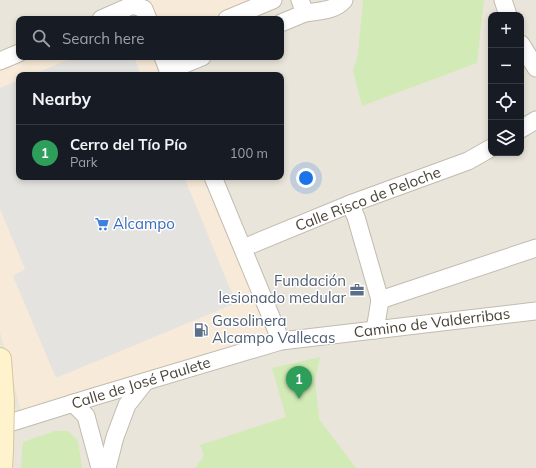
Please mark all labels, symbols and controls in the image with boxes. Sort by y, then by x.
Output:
map controls [488,12,524,156]
button: + [488,12,524,48]
search box [16,16,284,60]
icon: search [30,27,52,49]
text: Search here [62,29,144,48]
button: − [488,48,524,84]
button: locate [488,84,524,120]
text: Nearby [32,88,91,109]
button: layers [488,120,524,156]
text: Cerro del Tío Pío [70,135,187,154]
text: 1 [41,145,49,161]
text: 100 m [230,145,268,161]
text: Park [70,154,97,170]
street label: Calle Risco de Peloche [292,162,443,235]
your location [296,168,316,188]
place label: Alcampo [113,214,175,233]
supermarket icon: Alcampo [94,216,110,232]
place label: Fundación lesionado medular [218,271,347,307]
office icon: Fundación lesionado medular [349,282,365,298]
street label: Camino de Valderribas [353,303,511,342]
place label: Gasolinera Alcampo Vallecas [212,311,335,347]
fuel station icon: Gasolinera Alcampo Vallecas [193,322,209,338]
street label: Calle de José Paulete [69,352,213,413]
pin: 1 [286,366,312,399]

